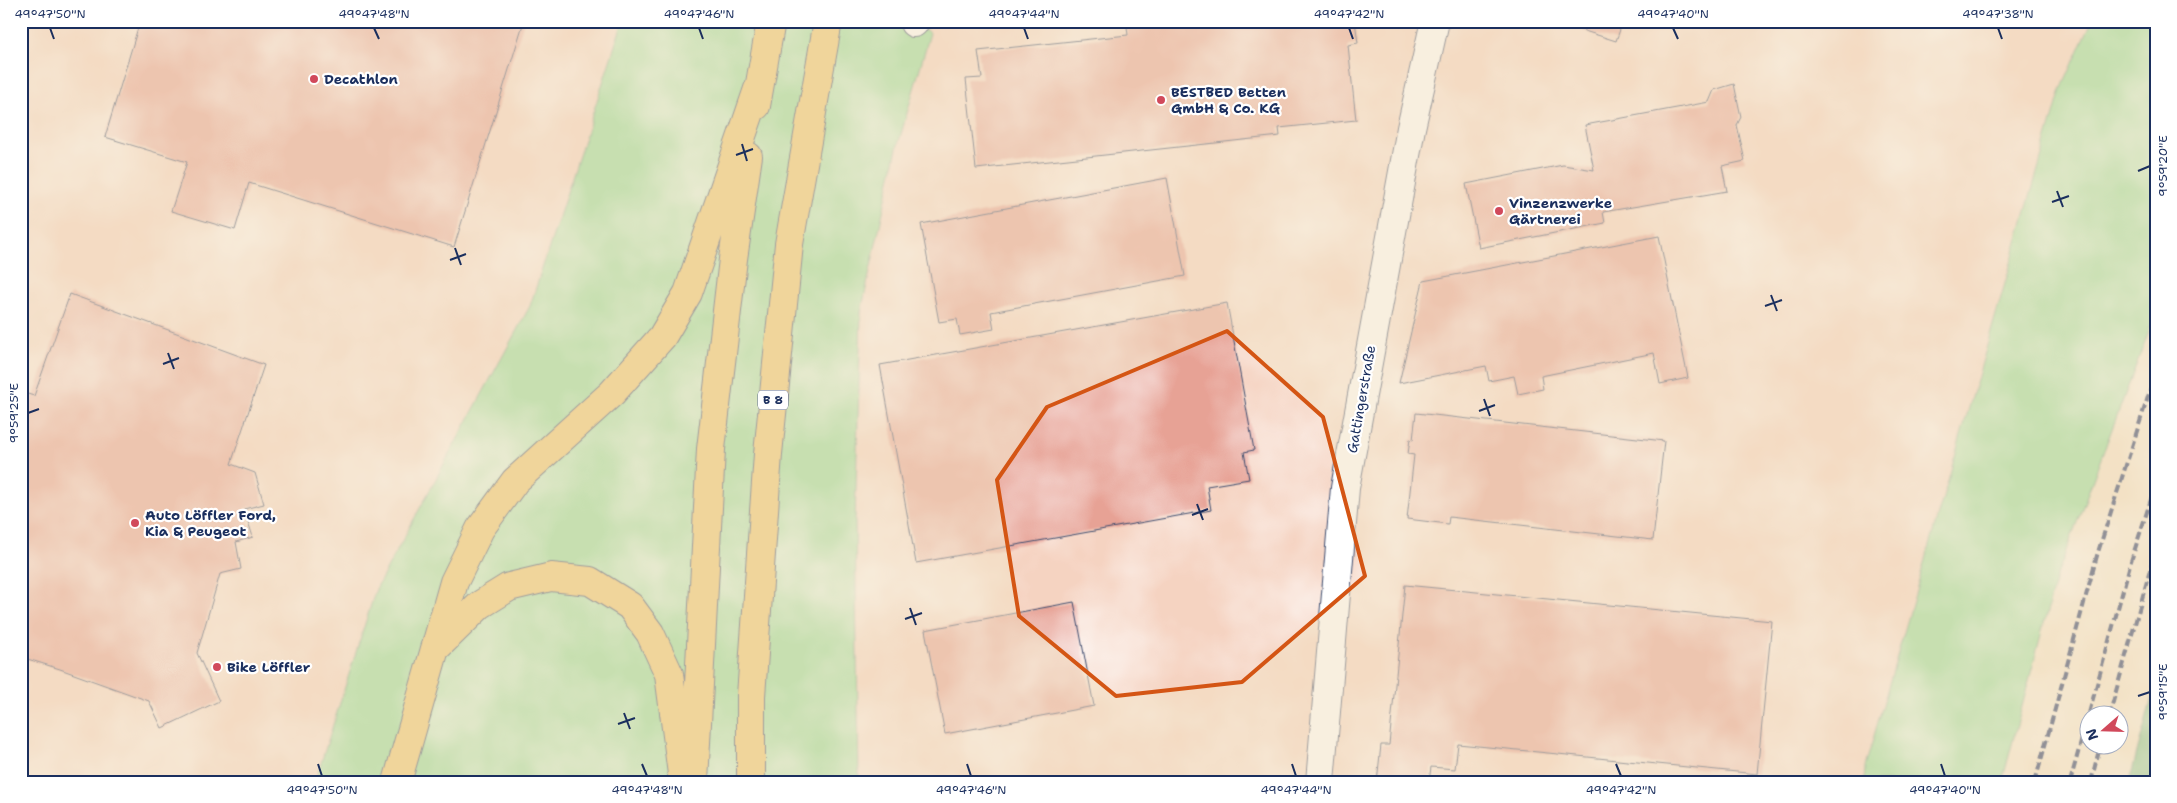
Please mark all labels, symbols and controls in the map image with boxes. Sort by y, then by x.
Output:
text: 49°47'50"N [14,6,86,22]
text: 49°47'48"N [338,6,410,22]
text: 49°47'46"N [664,6,734,22]
text: 49°47'44"N [988,6,1060,22]
text: 49°47'42"N [1314,6,1384,22]
text: 49°47'40"N [1637,6,1709,22]
text: 49°47'38"N [1962,6,2034,22]
place label: Decathlon [324,70,398,88]
marker: Decathlon [308,73,320,85]
place label: BESTBED Betten GmbH & Co. KG [1171,83,1286,117]
marker: BESTBED Betten GmbH & Co. KG [1155,94,1167,106]
text: 9°59'20"E [2155,135,2171,197]
place label: Vinzenzwerke Gärtnerei [1509,194,1612,228]
marker: Vinzenzwerke Gärtnerei [1493,205,1505,217]
street label: Gattingerstraße [1343,344,1379,454]
text: 9°59'25"E [6,383,22,443]
road number: B 8 [758,390,788,410]
place label: Auto Löffler Ford, Kia & Peugeot [145,506,276,540]
marker: Auto Löffler Ford, Kia & Peugeot [129,517,141,529]
place label: Bike Löffler [227,658,311,676]
marker: Bike Löffler [211,661,223,673]
text: 9°59'15"E [2155,663,2171,721]
north arrow [2080,706,2130,756]
text: N [2081,726,2102,743]
text: 49°47'50"N [286,782,358,798]
text: 49°47'48"N [611,782,683,798]
text: 49°47'46"N [936,782,1006,798]
text: 49°47'44"N [1260,782,1332,798]
text: 49°47'42"N [1586,782,1656,798]
text: 49°47'40"N [1909,782,1981,798]

